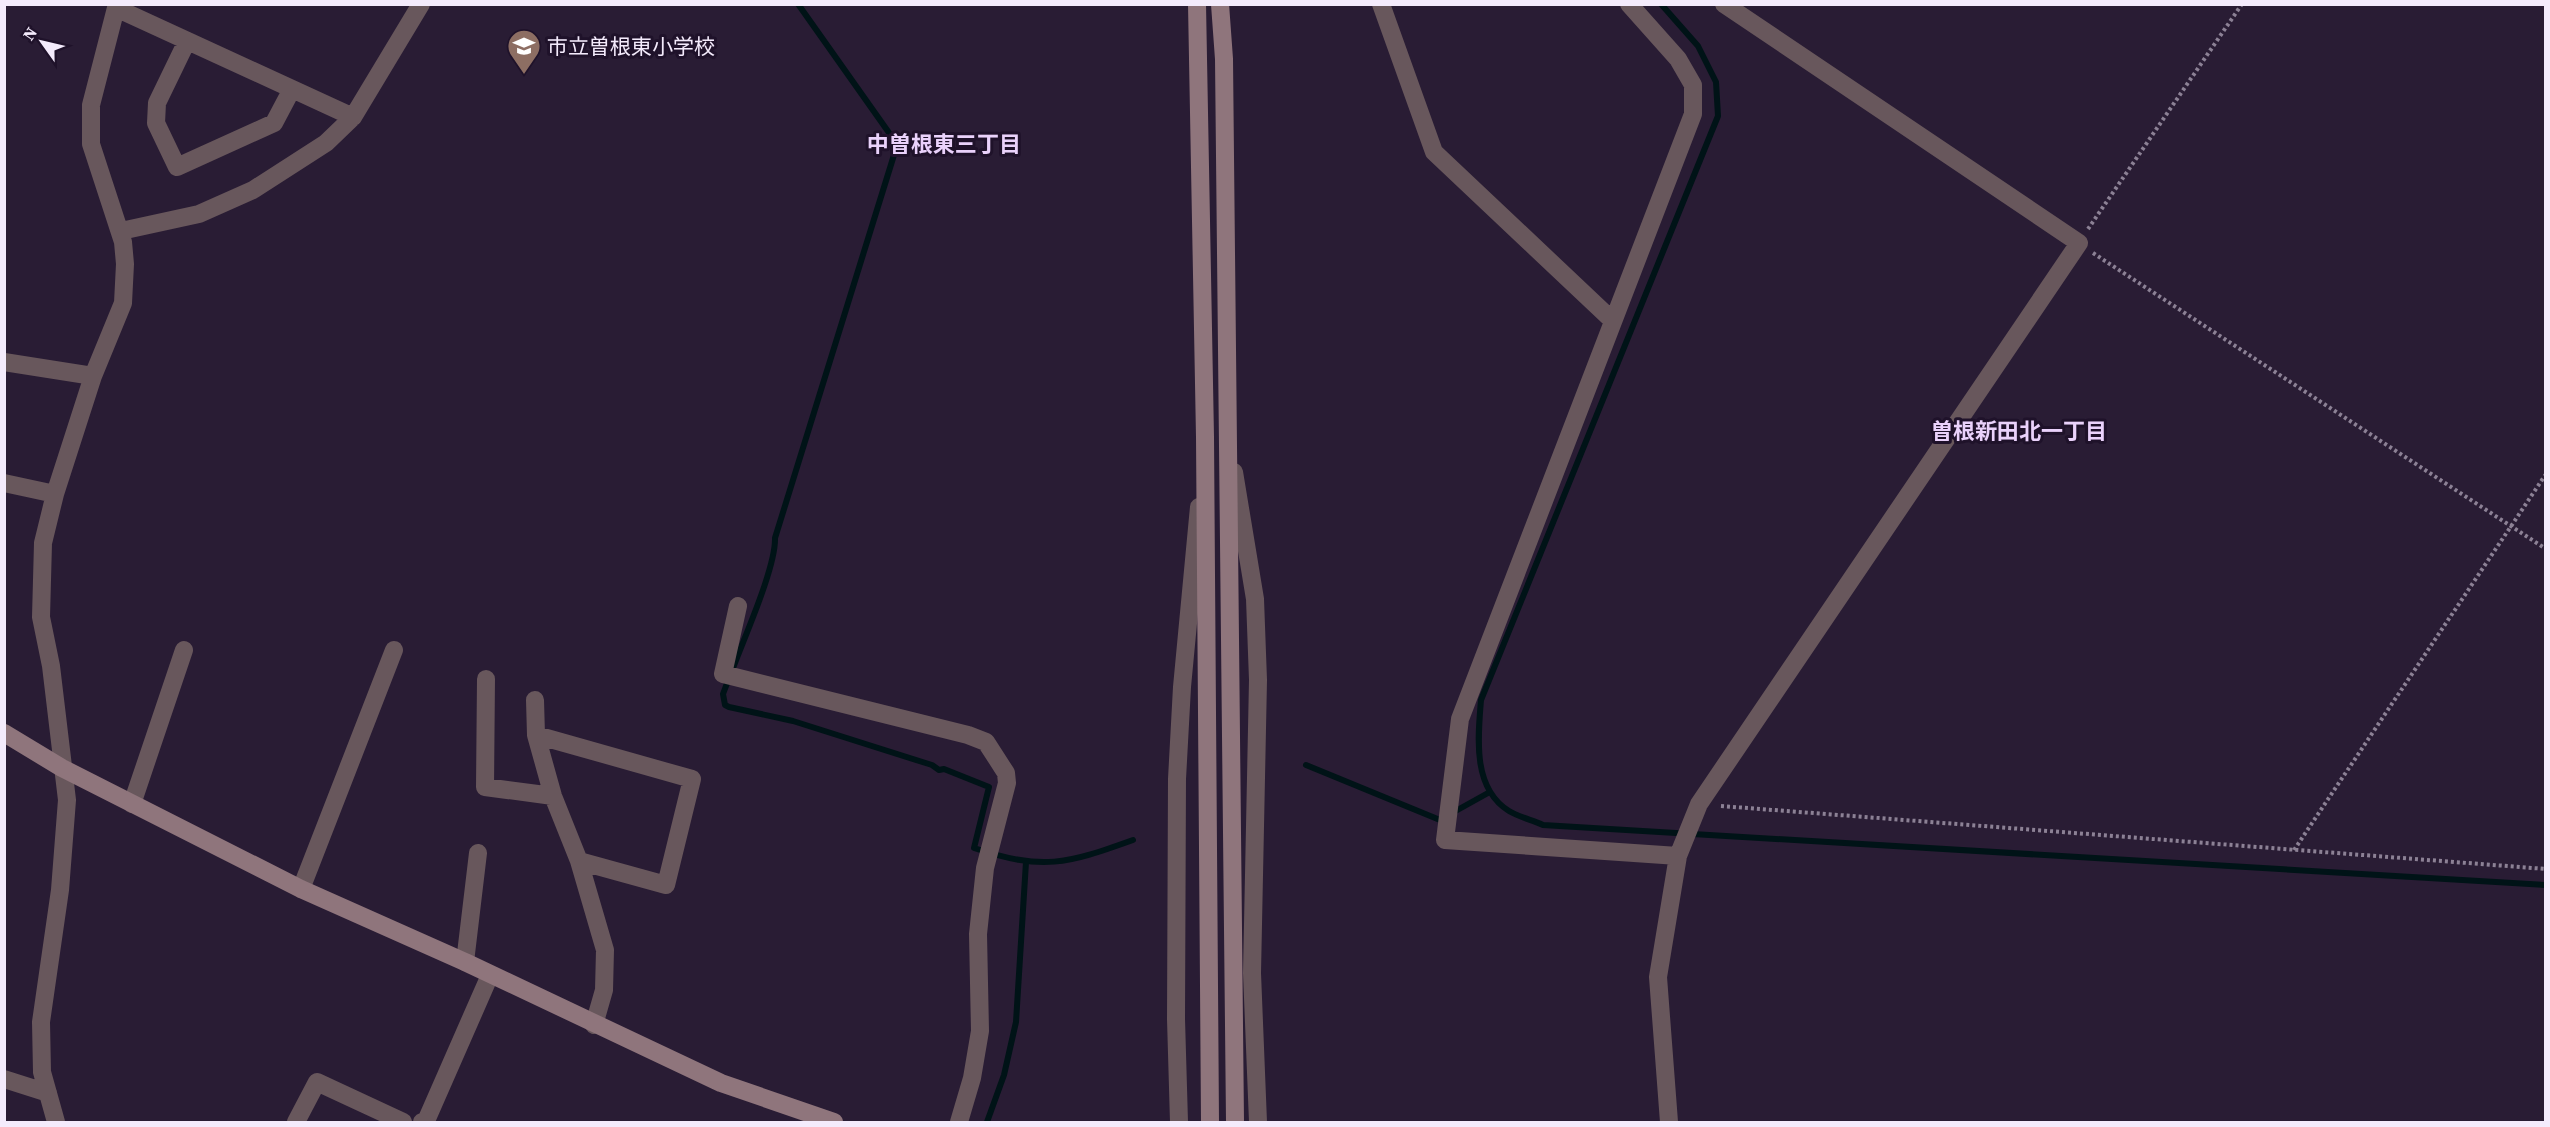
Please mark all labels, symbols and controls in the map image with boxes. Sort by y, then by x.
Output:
north arrow [12,12,72,72]
text: N [17,22,42,45]
school or university icon: 市立曽根東小学校 [506,28,542,75]
place label: 市立曽根東小学校 [547,32,715,61]
district label: 中曽根東三丁目 [867,129,1021,159]
district label: 曽根新田北一丁目 [1931,416,2107,446]

